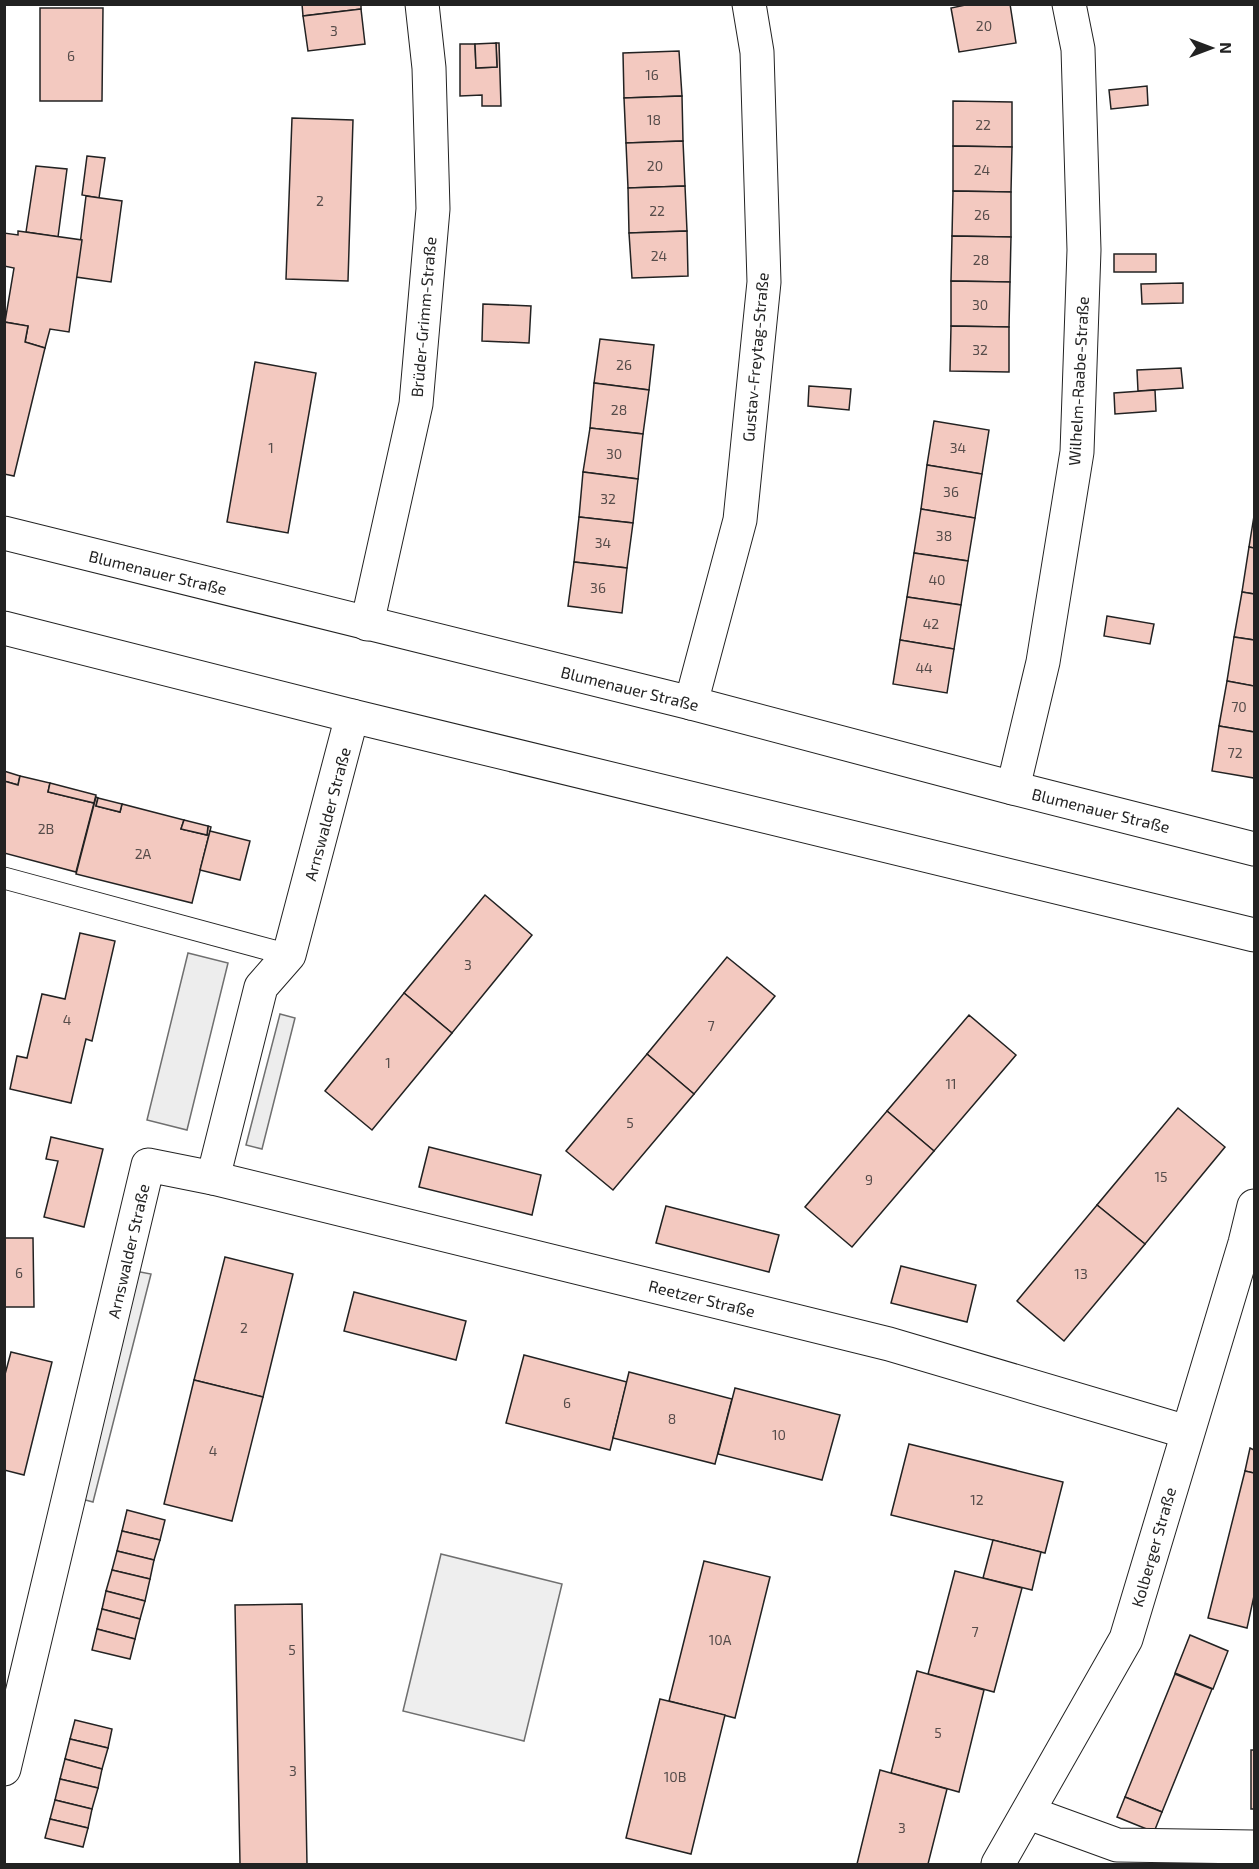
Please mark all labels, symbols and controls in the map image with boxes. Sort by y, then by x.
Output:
house number: 20 [976,17,992,34]
north arrow [1181,18,1241,78]
house number: 3 [330,22,338,39]
text: N [1217,42,1236,54]
house number: 6 [67,47,75,64]
house number: 16 [645,66,659,83]
house number: 18 [647,111,661,128]
house number: 22 [975,116,991,133]
house number: 20 [647,157,663,174]
house number: 24 [974,161,990,178]
house number: 2 [316,192,324,209]
house number: 22 [649,202,665,219]
house number: 26 [974,206,990,223]
street label: Brüder-Grimm-Straße [407,236,439,398]
house number: 24 [651,247,667,264]
house number: 28 [973,251,989,268]
street label: Gustav-Freytag-Straße [738,272,772,442]
house number: 30 [972,296,988,313]
street label: Wilhelm-Raabe-Straße [1064,296,1092,466]
house number: 32 [972,341,988,358]
house number: 26 [616,356,632,373]
house number: 28 [611,401,627,418]
house number: 1 [268,439,274,456]
house number: 34 [950,439,966,456]
house number: 30 [606,445,622,462]
house number: 36 [943,483,959,500]
house number: 32 [600,490,616,507]
house number: 38 [936,527,952,544]
house number: 34 [595,534,611,551]
street label: Blumenauer Straße [87,546,229,598]
house number: 40 [928,571,946,588]
house number: 36 [590,579,606,596]
house number: 42 [923,615,939,632]
house number: 44 [915,659,933,676]
street label: Blumenauer Straße [559,662,701,714]
house number: 70 [1231,698,1247,715]
house number: 72 [1227,744,1243,761]
street label: Arnswalder Straße [300,745,354,883]
street label: Blumenauer Straße [1030,784,1172,836]
house number: 2B [38,820,54,837]
house number: 2A [135,845,152,862]
house number: 3 [464,956,472,973]
house number: 4 [63,1011,71,1028]
house number: 7 [707,1017,715,1034]
house number: 1 [385,1054,391,1071]
house number: 11 [945,1075,957,1092]
house number: 5 [626,1114,634,1131]
house number: 15 [1154,1168,1168,1185]
house number: 9 [865,1171,873,1188]
street label: Arnswalder Straße [103,1182,153,1320]
house number: 6 [15,1264,23,1281]
house number: 13 [1074,1265,1088,1282]
street label: Reetzer Straße [647,1276,757,1320]
house number: 2 [240,1319,248,1336]
house number: 6 [563,1394,571,1411]
house number: 8 [668,1410,676,1427]
house number: 10 [772,1426,786,1443]
house number: 4 [209,1442,217,1459]
street label: Kolberger Straße [1127,1485,1179,1609]
house number: 12 [970,1491,984,1508]
house number: 7 [971,1623,979,1640]
house number: 10A [709,1631,732,1648]
house number: 5 [288,1641,296,1658]
house number: 5 [934,1724,942,1741]
house number: 3 [289,1762,297,1779]
house number: 10B [664,1768,686,1785]
house number: 3 [898,1819,906,1836]

